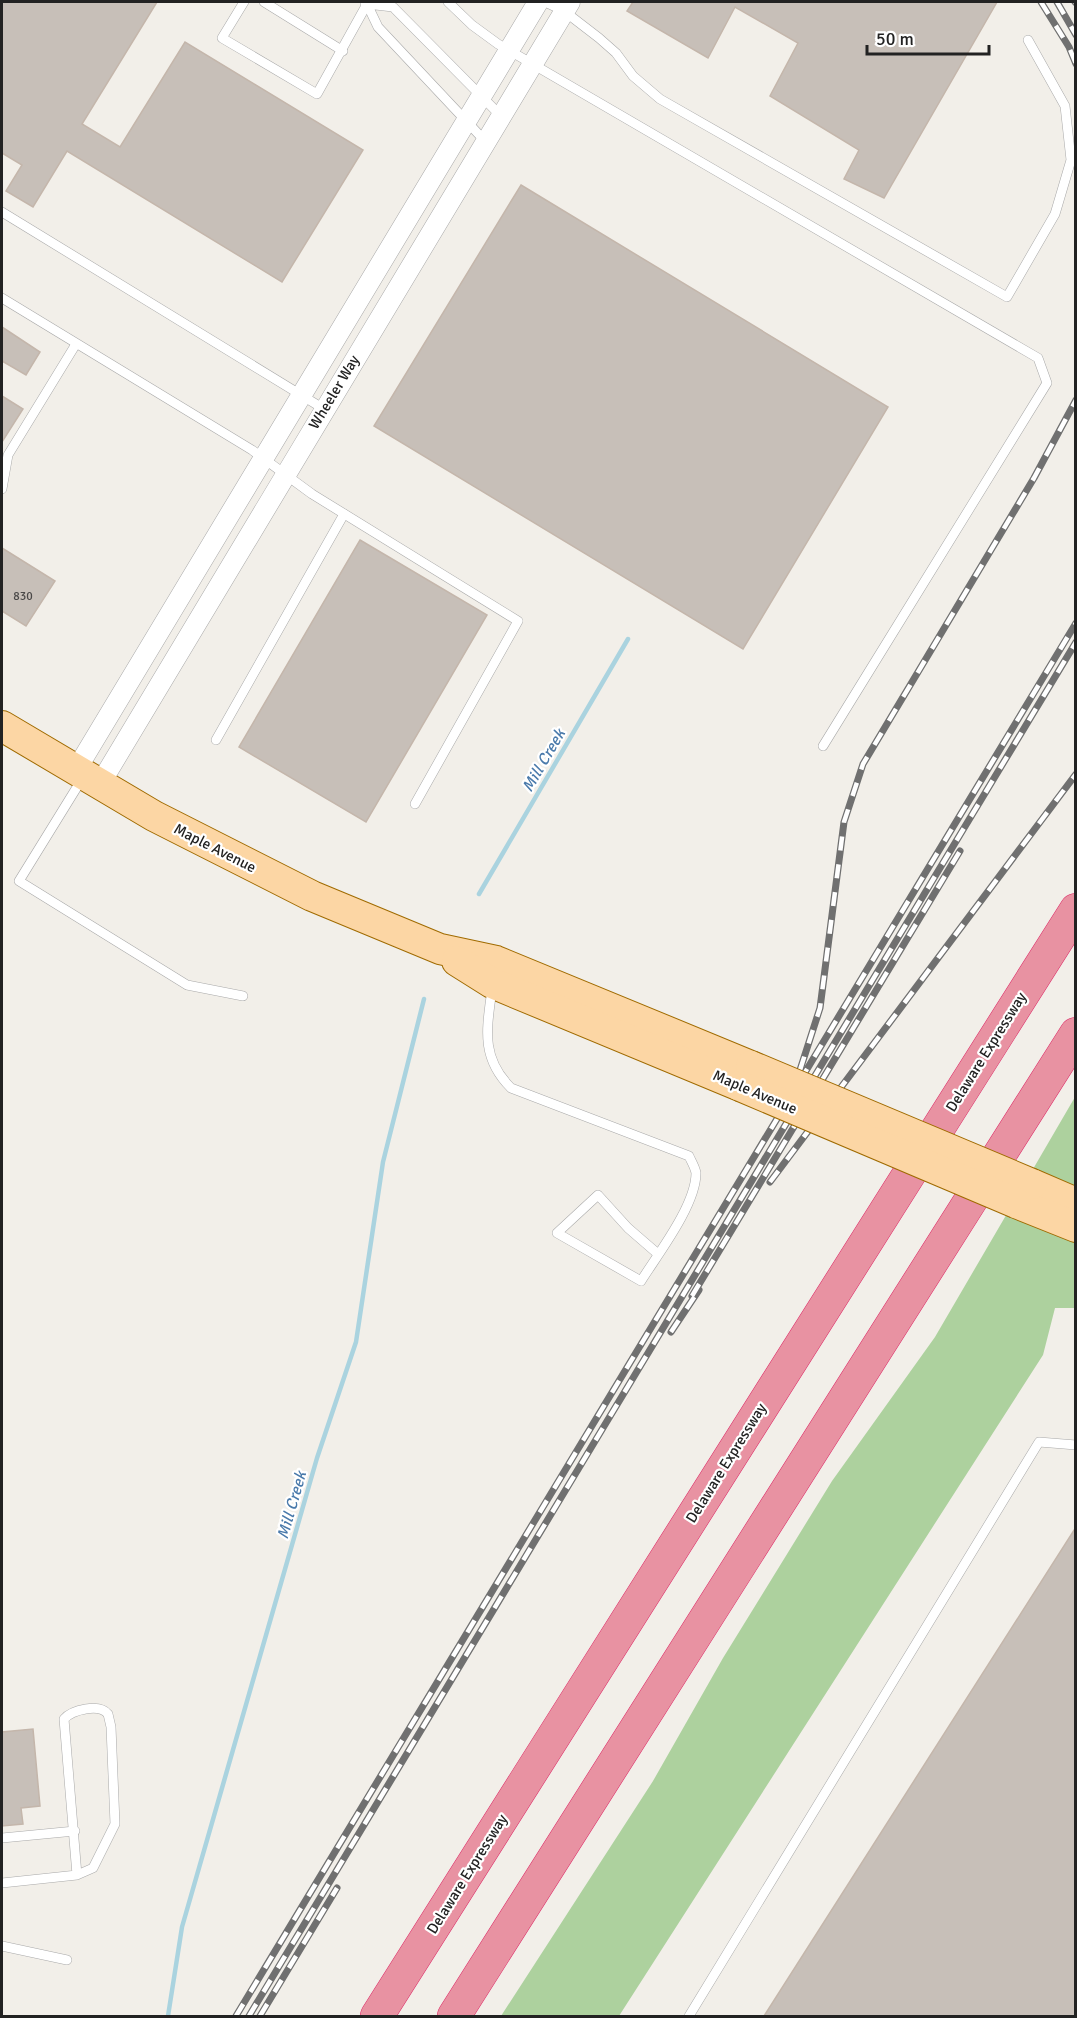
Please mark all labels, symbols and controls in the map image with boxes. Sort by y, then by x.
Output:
scale bar [867,18,988,56]
text: 50 m [876,28,914,50]
street label: Wheeler Way [305,352,363,432]
house number: 830 [13,589,33,604]
water label: Mill Creek [518,724,571,796]
street label: Maple Avenue [171,820,259,876]
street label: Delaware Expressway [942,989,1030,1115]
street label: Maple Avenue [710,1066,800,1118]
street label: Delaware Expressway [682,1400,770,1526]
water label: Mill Creek [273,1467,312,1541]
street label: Delaware Expressway [423,1811,511,1937]

